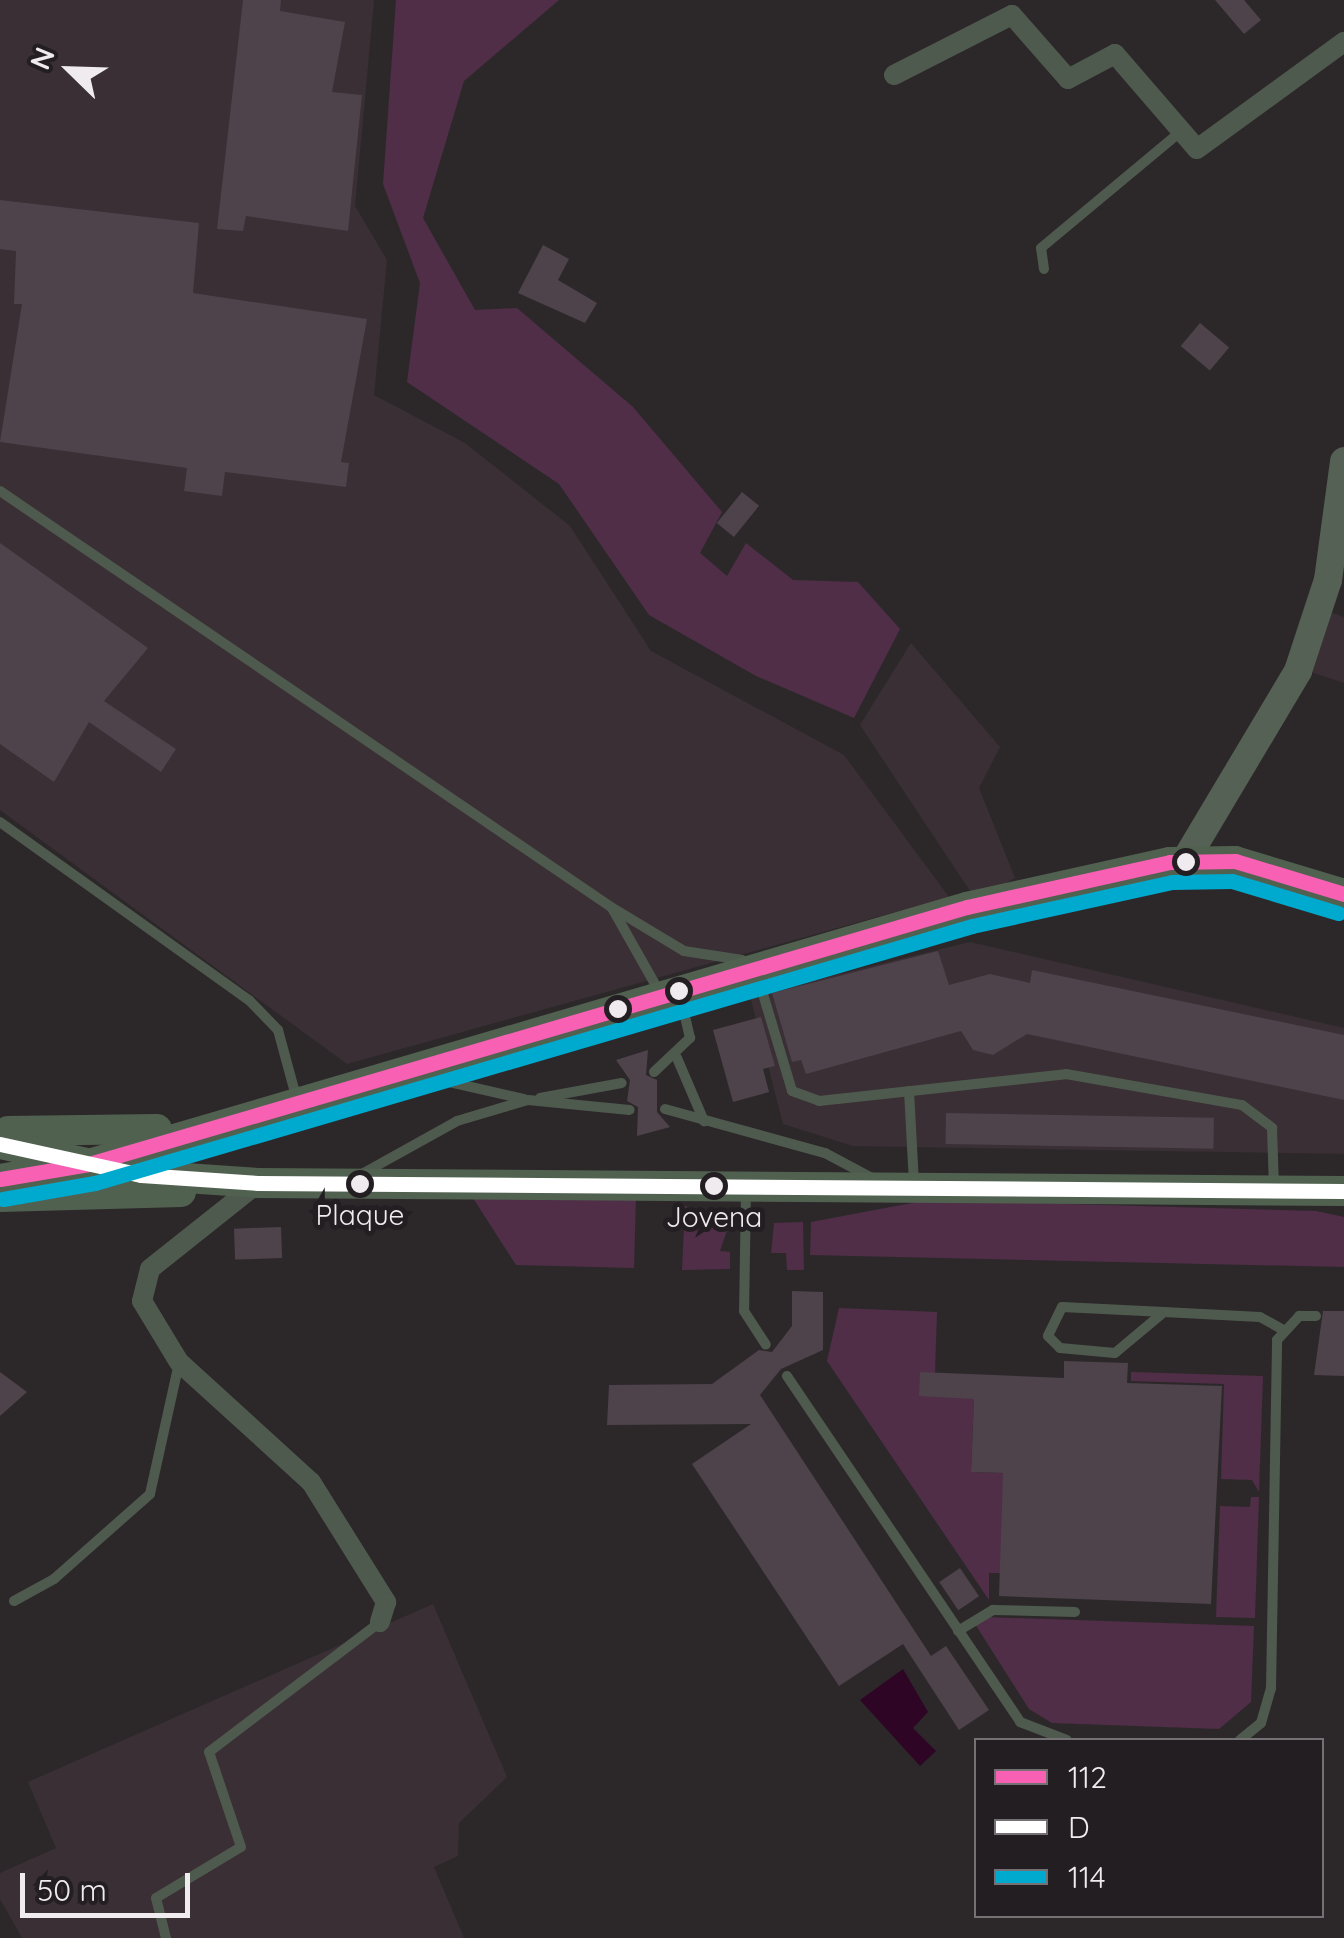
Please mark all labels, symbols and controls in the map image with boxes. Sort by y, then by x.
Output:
north arrow [20,20,120,120]
text: N [22,42,62,74]
unlabelled marker [1176,852,1196,872]
unlabelled marker [669,981,689,1001]
unlabelled marker [608,999,628,1019]
marker: Plaque [350,1174,370,1194]
marker: Jovena [704,1176,724,1196]
place label: Plaque [316,1198,404,1232]
place label: Jovena [666,1200,762,1234]
legend [974,1738,1324,1918]
text: 112 [1068,1758,1107,1796]
text: D [1068,1808,1090,1846]
scale bar [25,1853,195,1915]
text: 114 [1068,1858,1106,1896]
text: 50 m [37,1871,107,1909]

